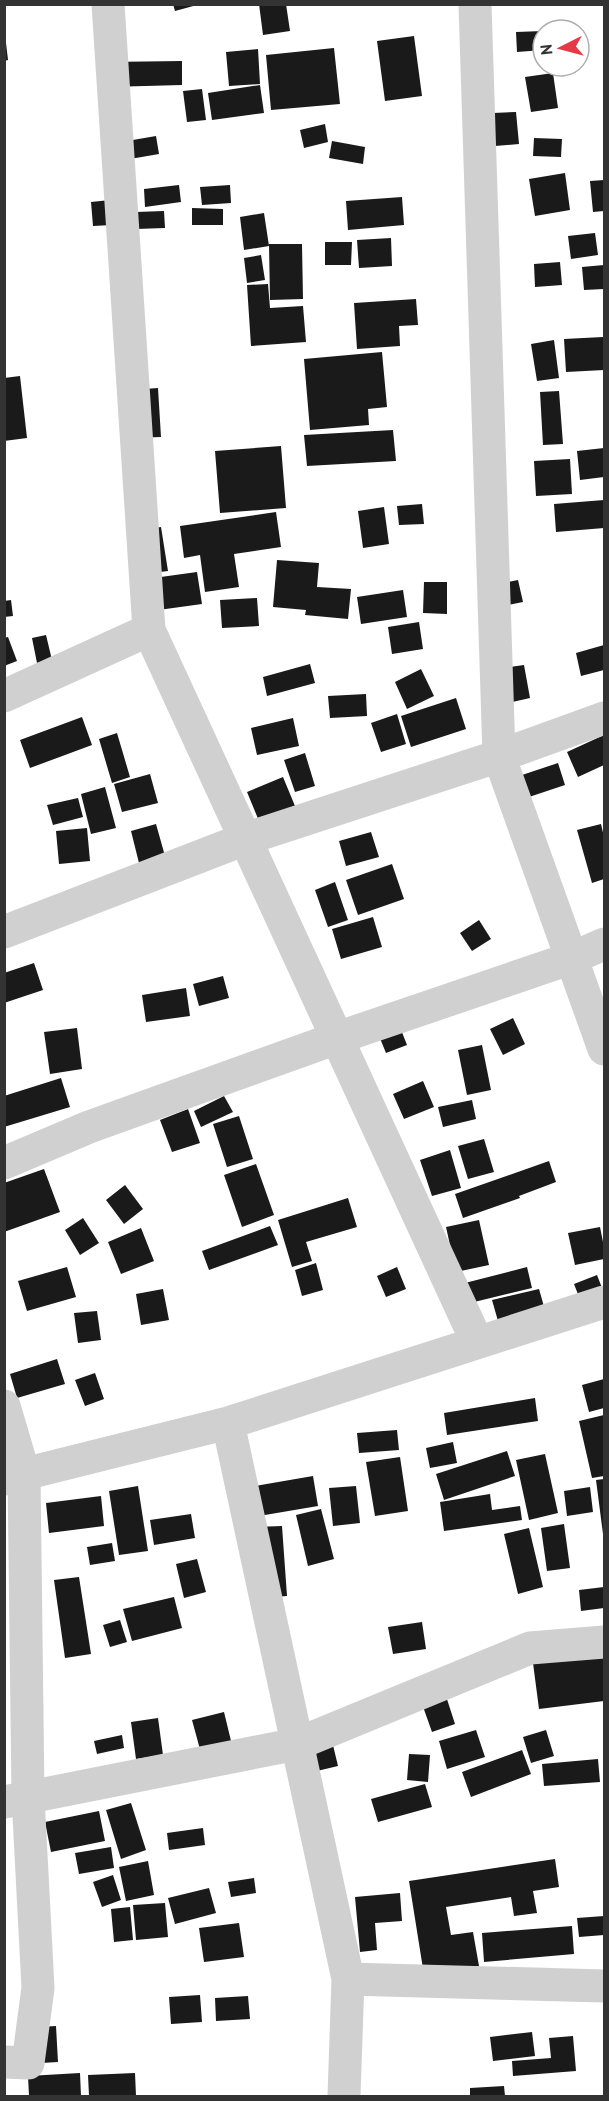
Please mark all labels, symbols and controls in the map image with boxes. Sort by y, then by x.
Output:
north arrow [531,18,591,78]
text: N [536,43,557,56]

